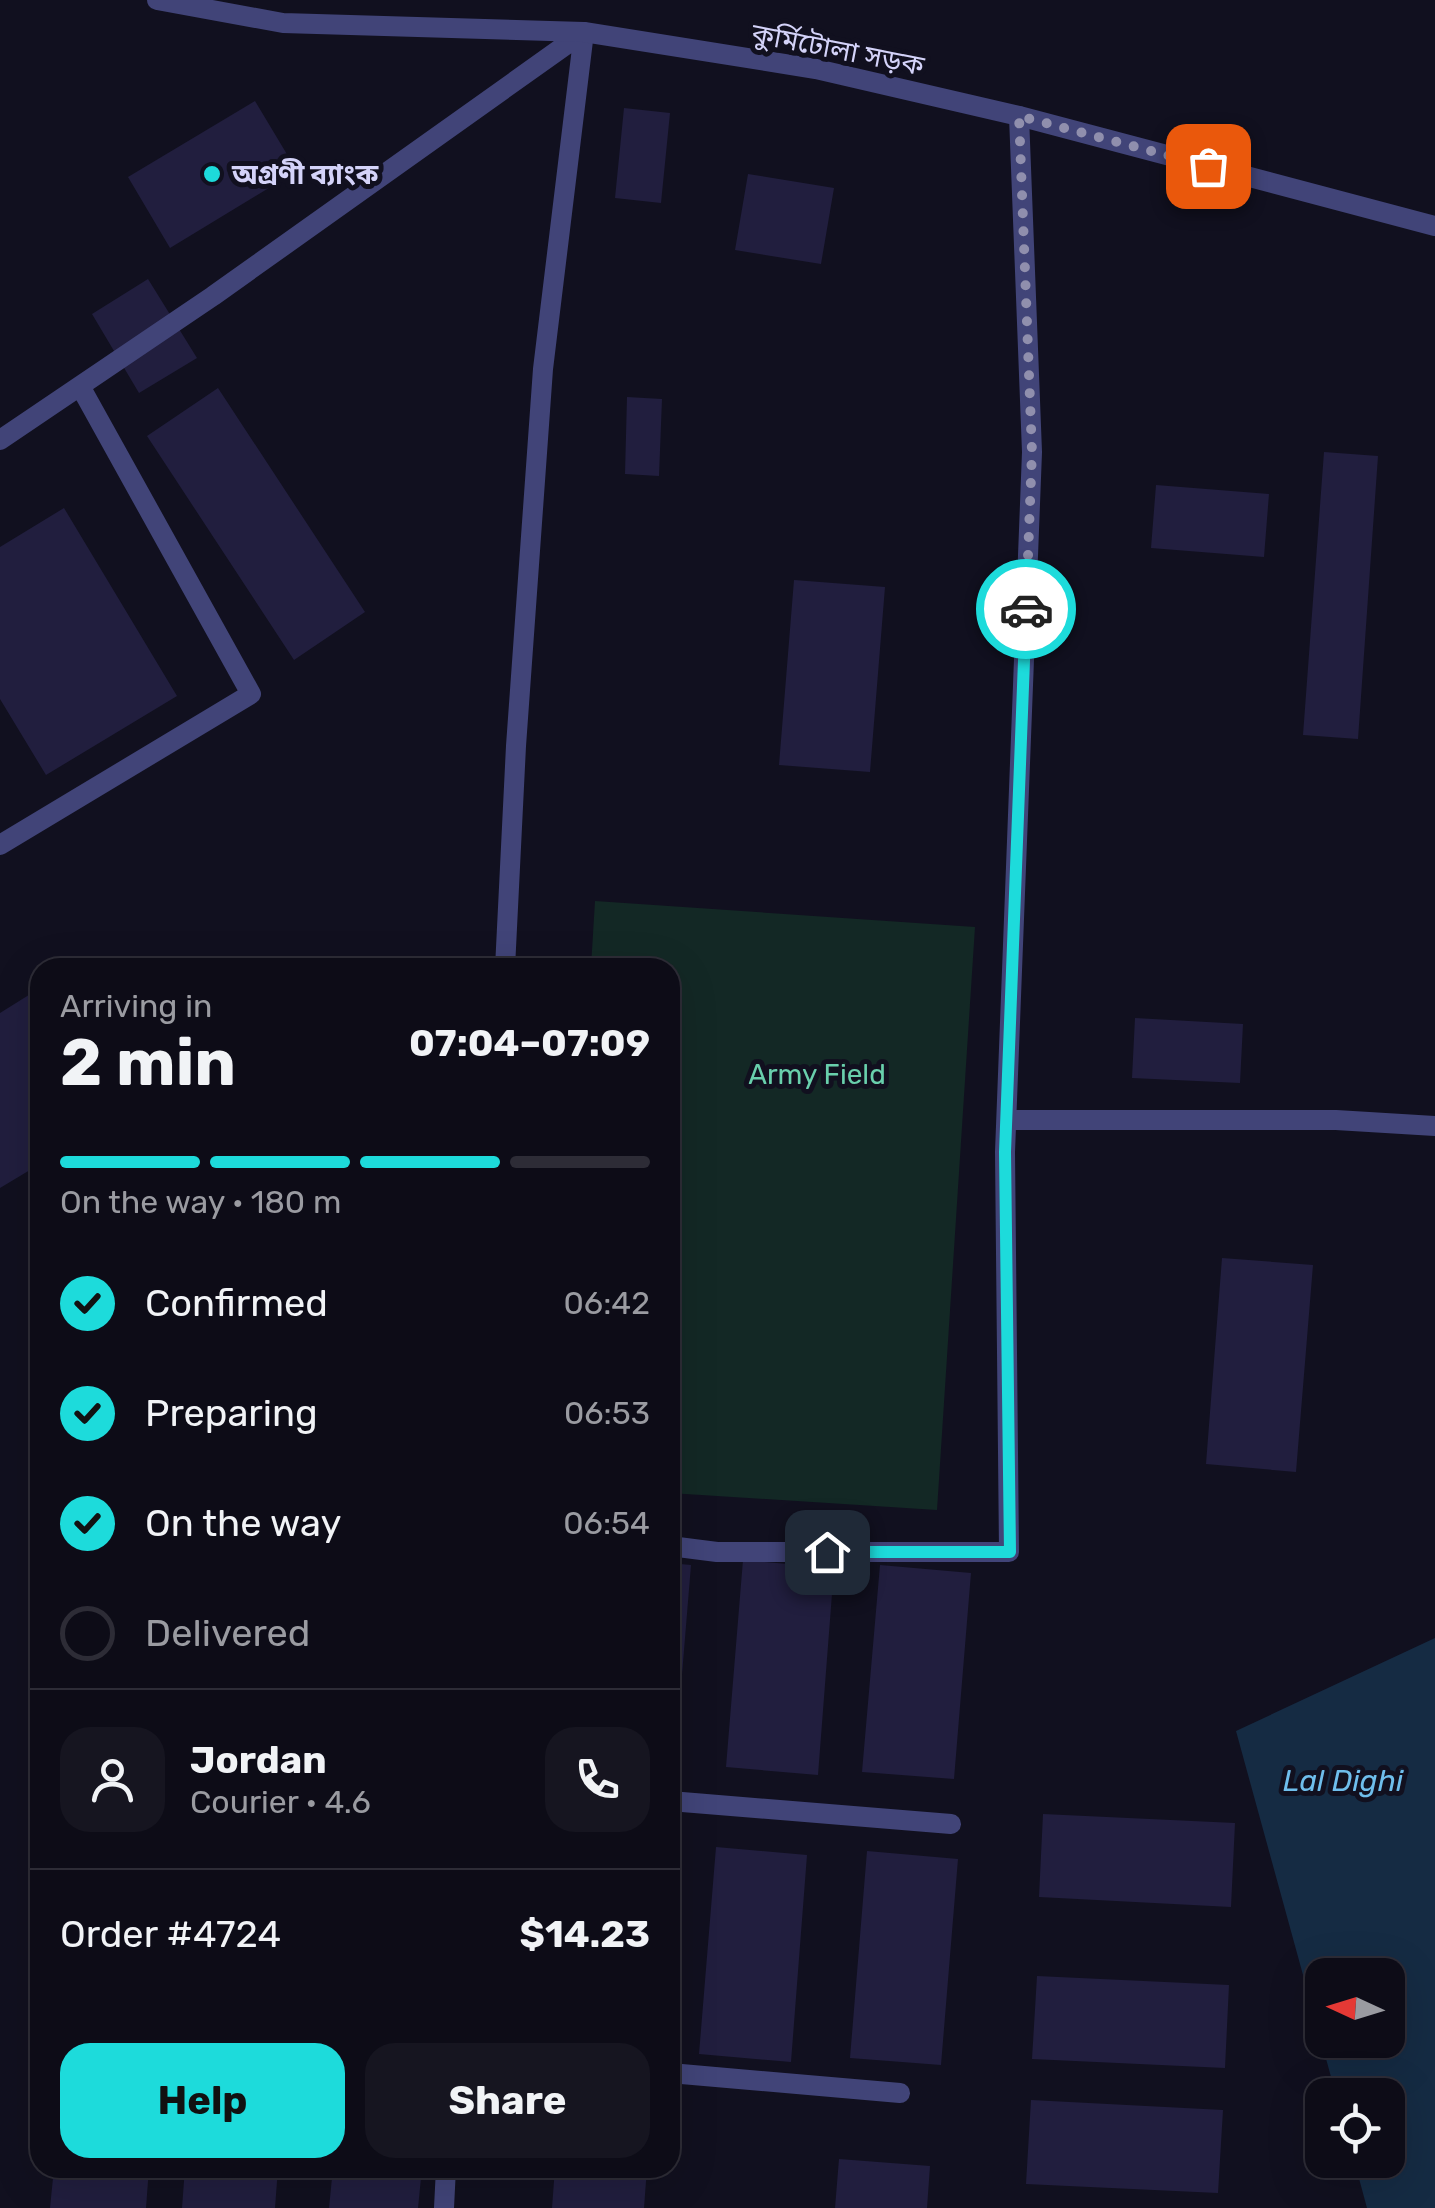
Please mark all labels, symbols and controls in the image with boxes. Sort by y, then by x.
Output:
street label: কুর্মিটোলা সড়ক [748,16,927,82]
pin [1166,124,1251,209]
icon: bag [1181,139,1236,194]
place label: অগ্রণী ব্যাংক [231,158,380,191]
marker: অগ্রণী ব্যাংক [201,163,223,185]
courier [976,559,1076,659]
icon: car [999,582,1054,637]
text: Arriving in [60,987,212,1025]
text: 07:04–07:09 [409,1020,650,1066]
text: 2 min [60,1024,236,1101]
park label: Army Field [748,1058,886,1091]
text: On the way · 180 m [60,1183,341,1221]
icon: check [60,1276,115,1331]
text: Confirmed [145,1280,328,1326]
text: 06:42 [564,1284,650,1322]
icon: check [60,1386,115,1441]
text: Preparing [145,1390,318,1436]
text: 06:53 [564,1394,650,1432]
icon: check [60,1496,115,1551]
text: On the way [145,1500,341,1546]
text: 06:54 [563,1504,650,1542]
pin [785,1510,870,1595]
icon: home [800,1525,855,1580]
text: Delivered [145,1610,310,1656]
button: person [60,1727,165,1832]
button: phone [545,1727,650,1832]
text: Jordan [190,1737,327,1783]
water label: Lal Dighi [1283,1763,1404,1799]
text: Courier · 4.6 [190,1783,371,1821]
text: Order #4724 [60,1911,281,1957]
text: $14.23 [520,1911,650,1957]
north arrow [1305,1958,1405,2058]
map controls [1305,1958,1405,2178]
button: Help [60,2043,345,2158]
button: Share [365,2043,650,2158]
button: locate [1305,2078,1405,2178]

